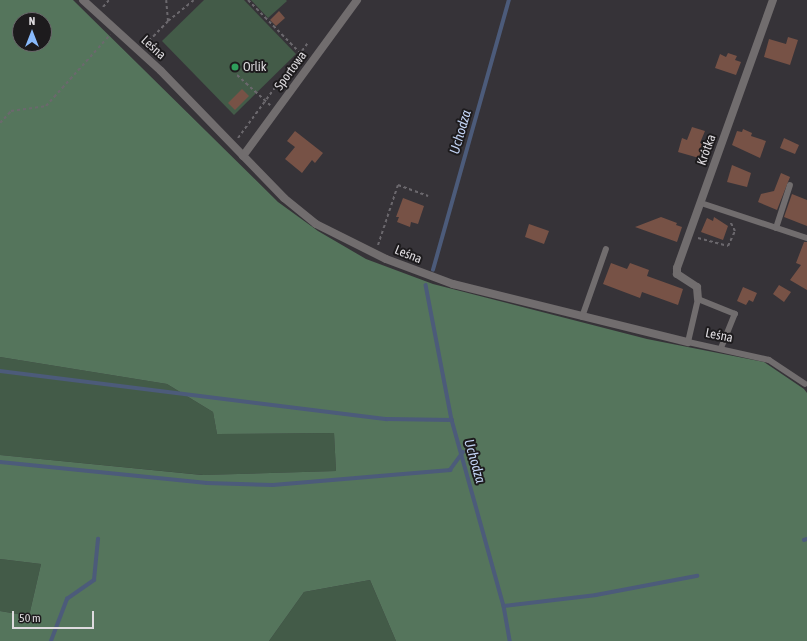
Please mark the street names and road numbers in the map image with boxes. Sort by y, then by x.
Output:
street label: Leśna [137,33,169,63]
street label: Sportowa [272,48,310,94]
street label: Krótka [694,132,720,168]
street label: Leśna [392,243,424,267]
street label: Leśna [704,326,734,346]

